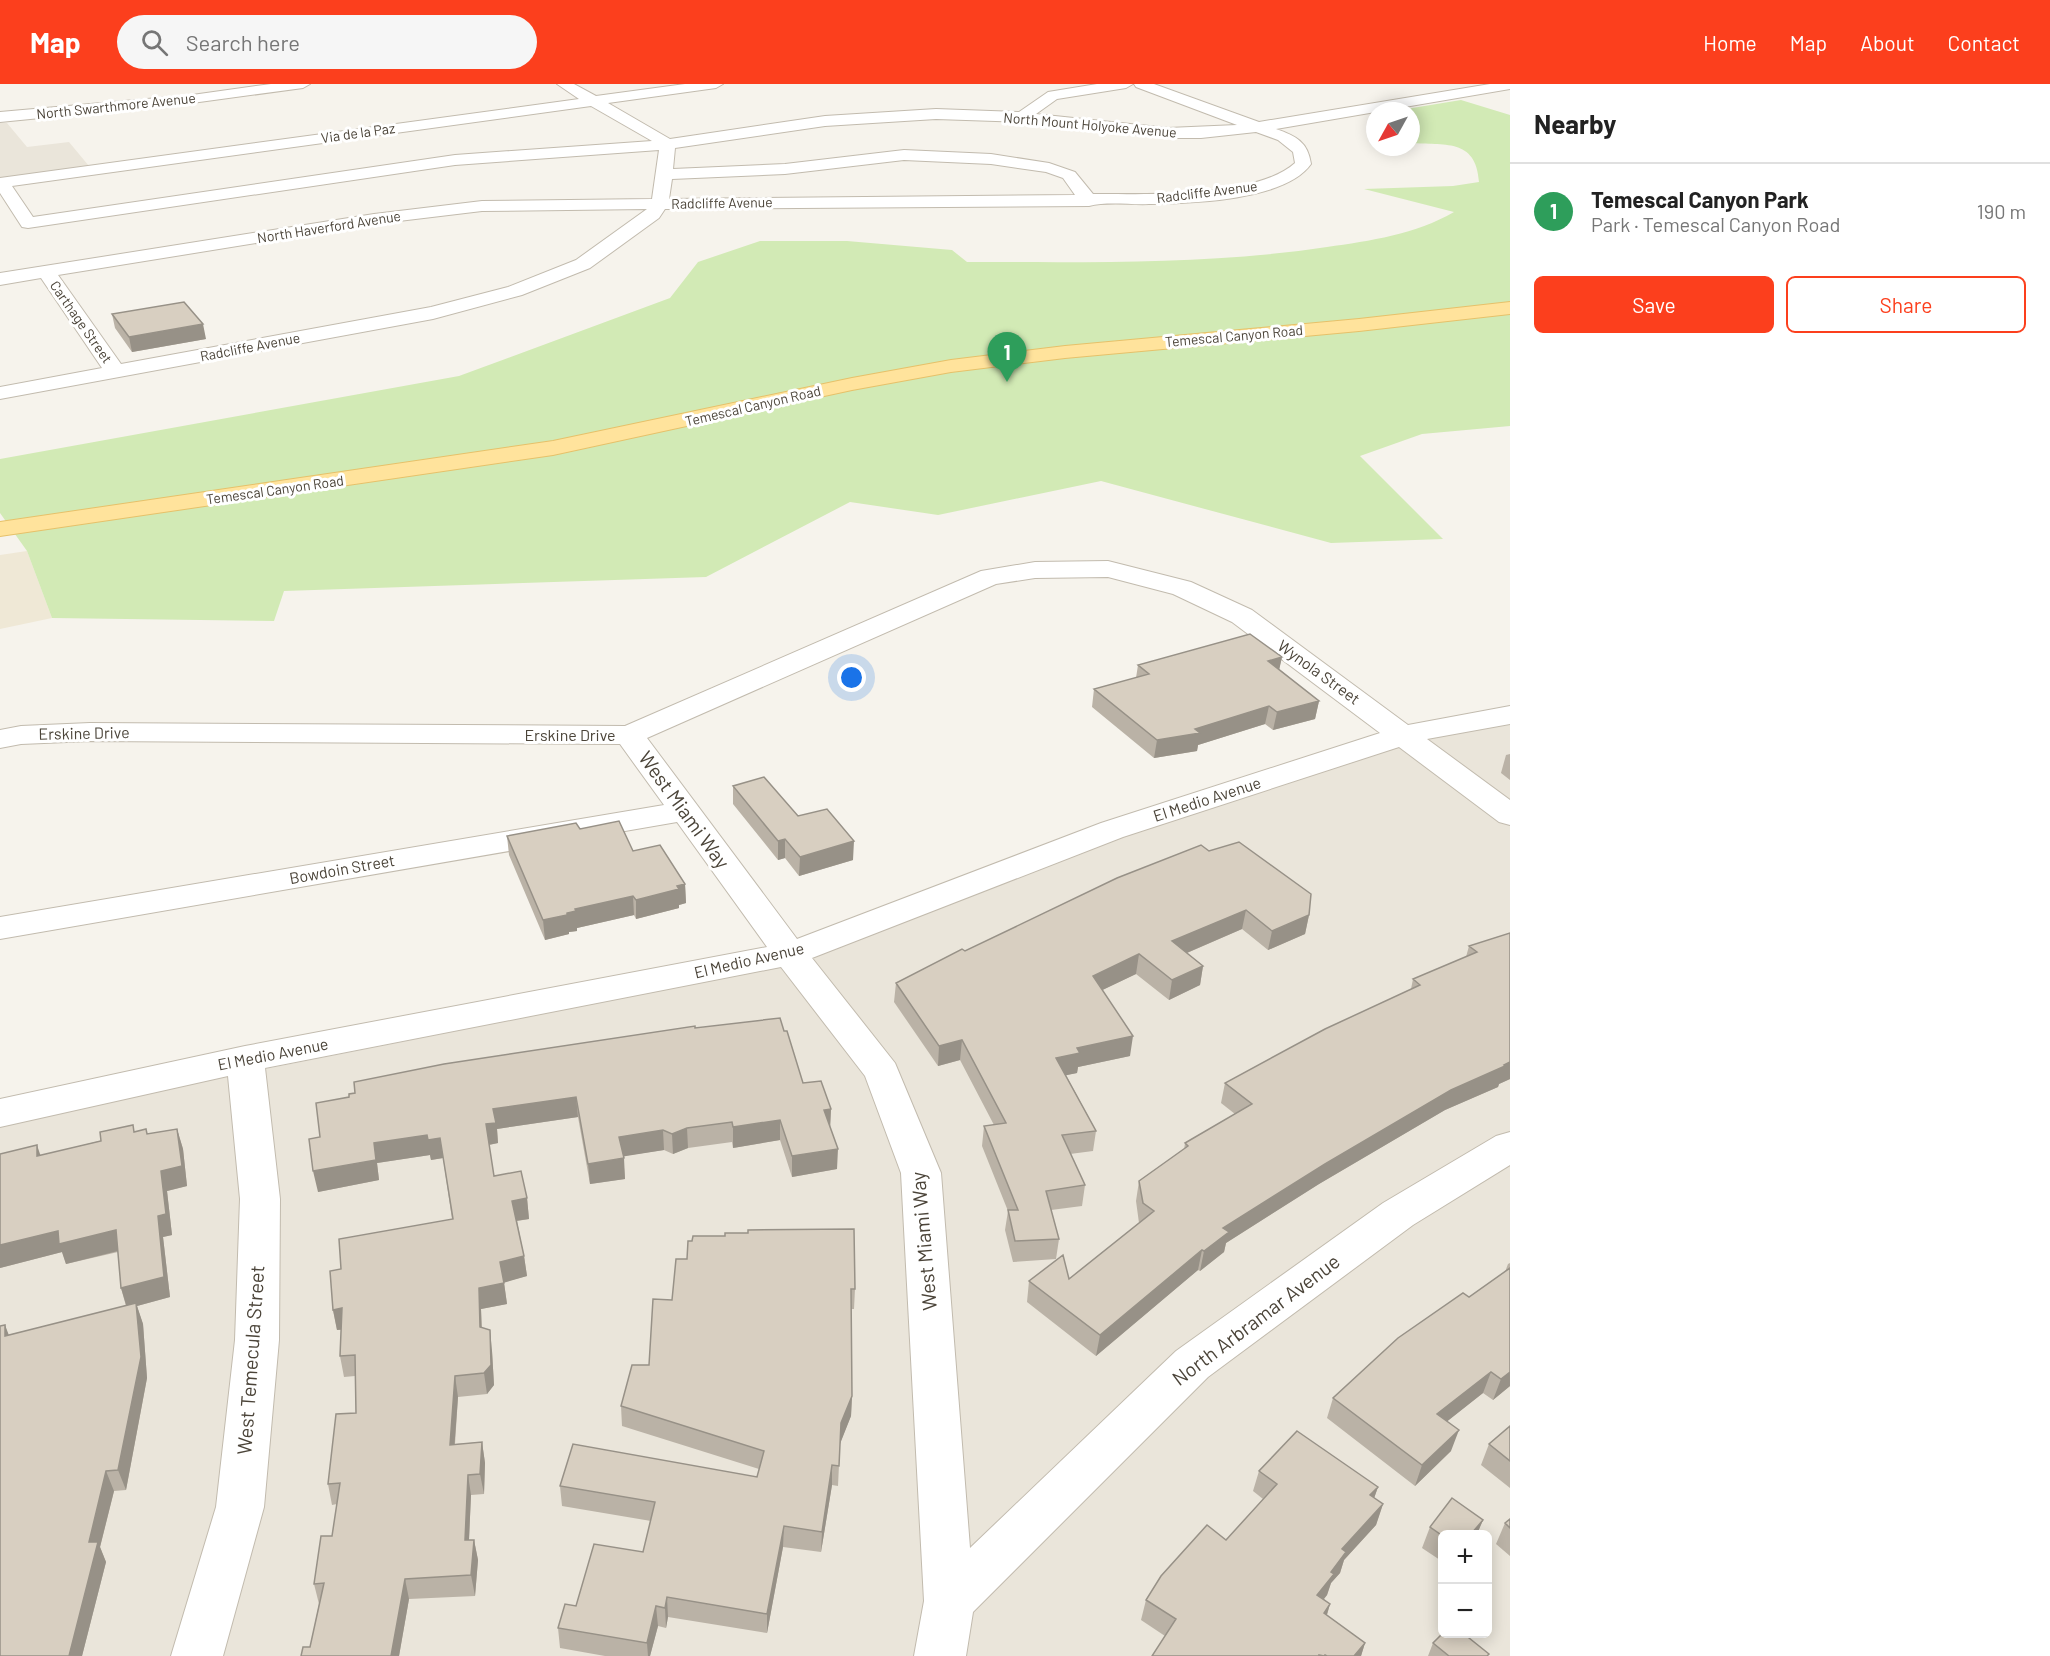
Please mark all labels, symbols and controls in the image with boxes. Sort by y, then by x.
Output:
search box [117,15,537,69]
text: Map [30,25,81,59]
icon: search [138,26,171,59]
text: Search here [186,29,300,55]
text: Home [1703,30,1757,55]
text: Map [1790,30,1827,55]
text: About [1860,30,1915,55]
text: Contact [1948,30,2020,55]
street label: North Swarthmore Avenue [36,89,196,122]
north arrow [1366,102,1420,156]
street label: North Mount Holyoke Avenue [1003,108,1177,141]
text: Nearby [1534,108,1616,139]
street label: Via de la Paz [320,119,396,146]
street label: Radcliffe Avenue [1156,177,1258,206]
text: Temescal Canyon Park [1591,186,1809,212]
street label: Radcliffe Avenue [671,193,773,212]
text: 1 [1550,199,1557,223]
text: 190 m [1977,199,2026,223]
street label: North Haverford Avenue [256,207,402,246]
text: Park · Temescal Canyon Road [1591,212,1840,236]
button: Save [1534,276,1774,333]
button: Share [1786,276,2026,333]
street label: Carthage Street [47,277,116,366]
street label: Temescal Canyon Road [1164,321,1304,350]
street label: Radcliffe Avenue [198,328,301,365]
pin: 1 [988,332,1026,382]
street label: Temescal Canyon Road [683,382,822,429]
street label: Temescal Canyon Road [205,471,345,508]
street label: Wynola Street [1274,635,1364,708]
your location [837,663,866,692]
street label: Erskine Drive [38,722,130,743]
street label: Erskine Drive [524,725,616,744]
street label: West Miami Way [634,746,735,873]
street label: El Medio Avenue [1151,772,1263,825]
street label: Bowdoin Street [288,850,396,887]
street label: El Medio Avenue [692,938,806,981]
street label: El Medio Avenue [216,1033,330,1074]
street label: West Miami Way [905,1171,941,1311]
street label: North Arbramar Avenue [1167,1248,1344,1390]
street label: West Temecula Street [231,1264,269,1456]
map controls [1438,1530,1492,1638]
button: + [1438,1530,1492,1584]
button: − [1438,1584,1492,1638]

